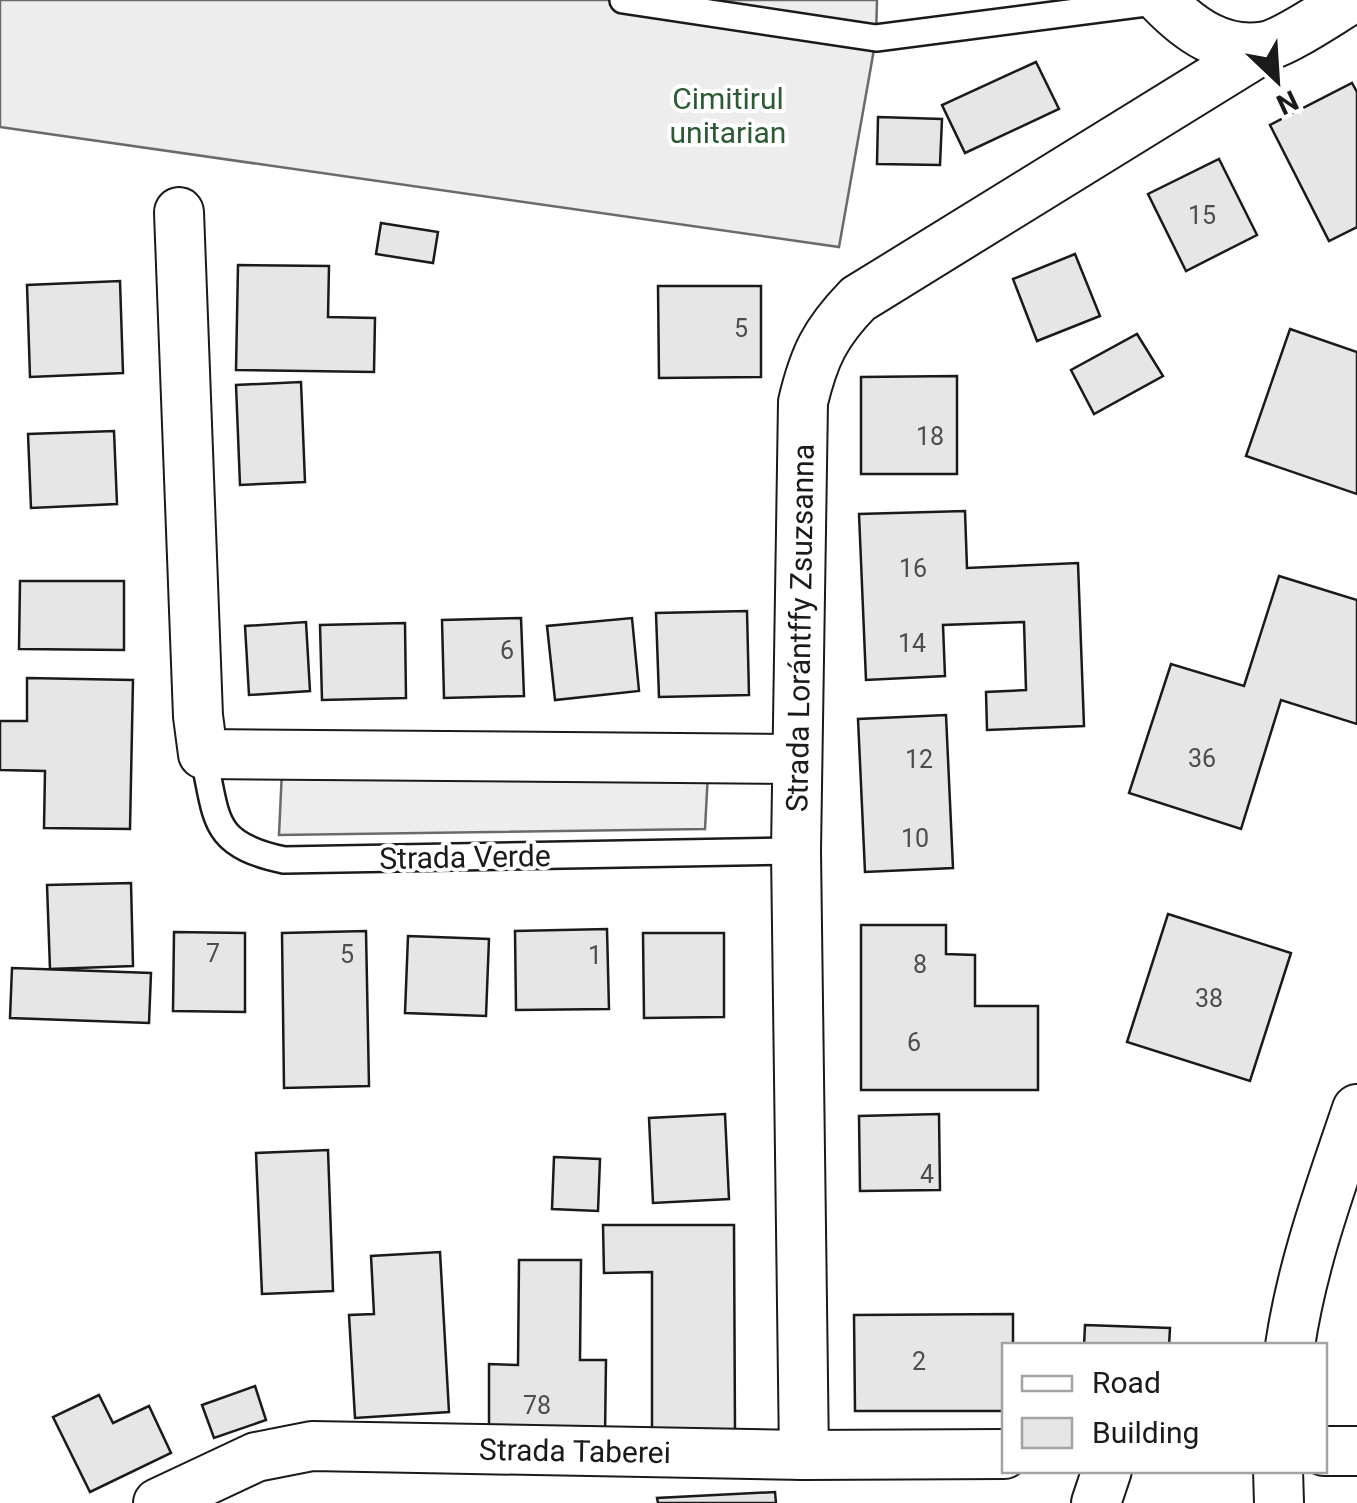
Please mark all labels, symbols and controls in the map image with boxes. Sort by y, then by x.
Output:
north arrow [1227,30,1327,130]
park label: Cimitirul unitarian [670,81,786,150]
text: N [1271,83,1303,121]
house number: 15 [1188,201,1216,230]
house number: 5 [734,314,748,343]
house number: 18 [916,422,944,451]
street label: Strada Lorántffy Zsuzsanna [779,444,821,812]
house number: 16 [899,554,927,583]
house number: 14 [898,629,926,658]
house number: 6 [500,636,514,665]
house number: 36 [1188,744,1216,773]
house number: 12 [905,745,933,774]
house number: 10 [901,824,929,853]
street label: Strada Verde [379,838,551,876]
house number: 7 [206,939,220,968]
house number: 5 [340,940,354,969]
house number: 1 [588,941,602,970]
house number: 8 [913,950,927,979]
house number: 38 [1195,984,1223,1013]
house number: 6 [907,1028,921,1057]
house number: 4 [920,1160,934,1189]
legend [1002,1343,1327,1473]
house number: 2 [912,1347,926,1376]
text: Road [1092,1365,1161,1400]
house number: 78 [523,1391,551,1420]
text: Building [1092,1415,1199,1450]
street label: Strada Taberei [479,1432,671,1470]

